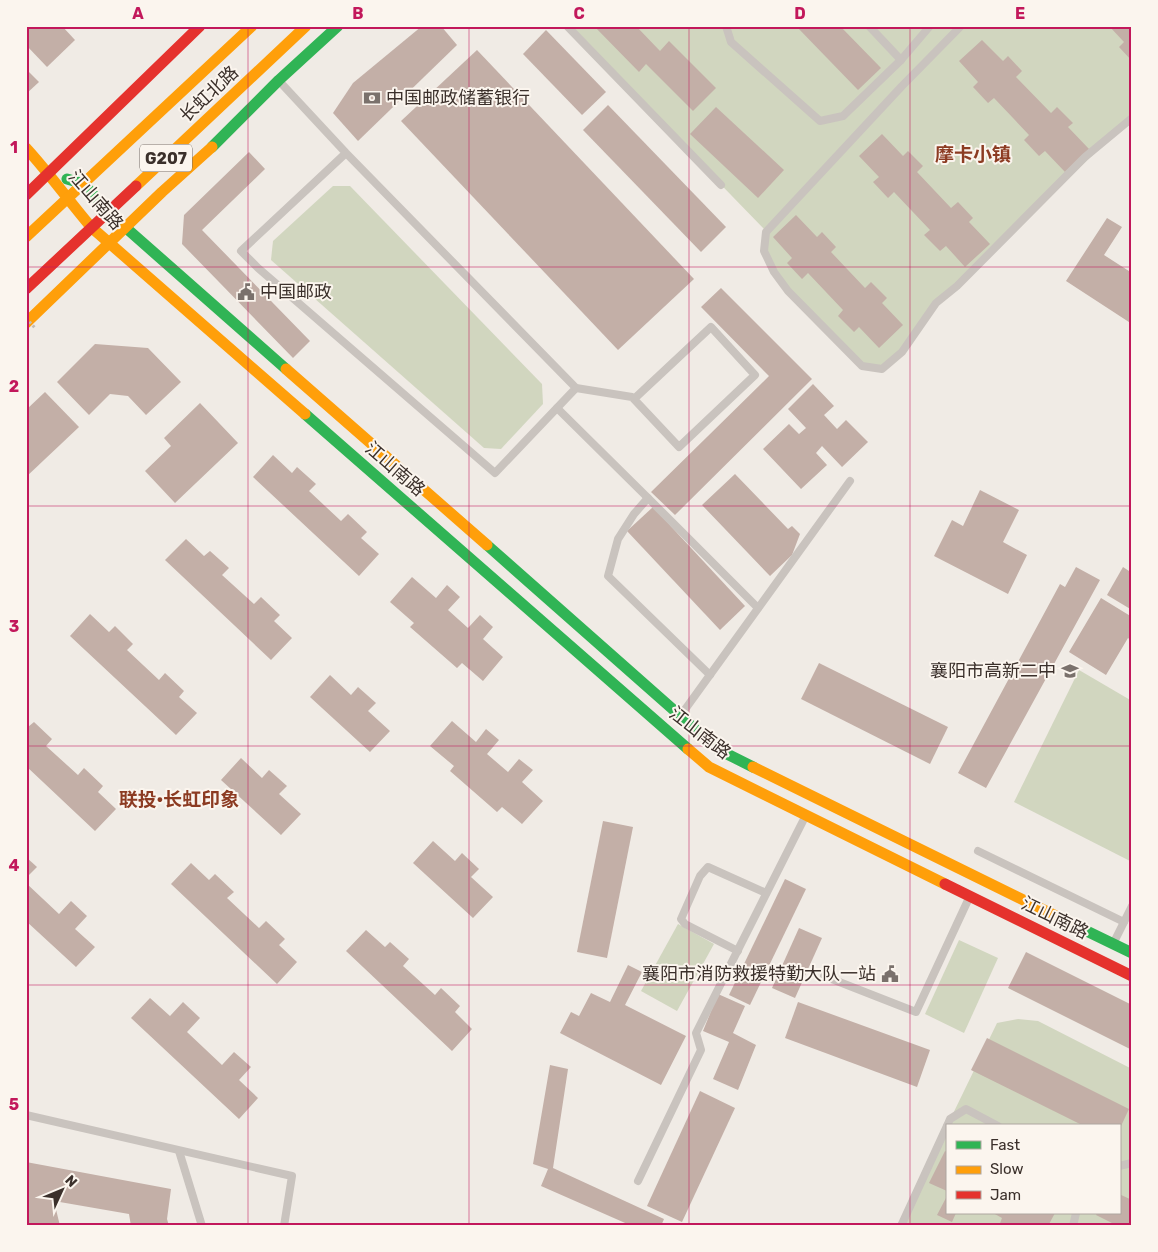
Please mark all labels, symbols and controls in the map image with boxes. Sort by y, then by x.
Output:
text: A [132,4,144,23]
text: B [352,4,364,23]
text: C [573,4,585,23]
text: D [794,4,806,23]
text: E [1015,4,1025,23]
street label: 长虹北路 [175,61,243,127]
place label: 中国邮政储蓄银行 [386,87,530,109]
bank icon: 中国邮政储蓄银行 [362,88,382,108]
text: 1 [10,138,18,157]
district label: 摩卡小镇 [935,143,1011,166]
road number: G207 [140,144,192,172]
street label: 江山南路 [64,166,128,234]
place label: 中国邮政 [260,281,332,303]
public building icon: 中国邮政 [236,282,256,302]
text: 2 [9,377,19,396]
street label: 江山南路 [361,437,429,501]
text: 3 [9,617,19,636]
place label: 襄阳市高新二中 [930,660,1056,682]
school or university icon: 襄阳市高新二中 [1060,661,1080,681]
street label: 江山南路 [665,702,735,764]
district label: 联投·长虹印象 [119,788,239,811]
text: 4 [9,856,20,875]
street label: 江山南路 [1018,892,1092,944]
place label: 襄阳市消防救援特勤大队一站 [642,963,876,985]
public building icon: 襄阳市消防救援特勤大队一站 [880,964,900,984]
text: 5 [9,1095,19,1114]
legend [946,1124,1120,1214]
text: Fast [990,1136,1020,1154]
text: Slow [990,1160,1023,1178]
north arrow [38,1164,88,1214]
text: N [61,1172,81,1191]
text: Jam [990,1186,1021,1204]

